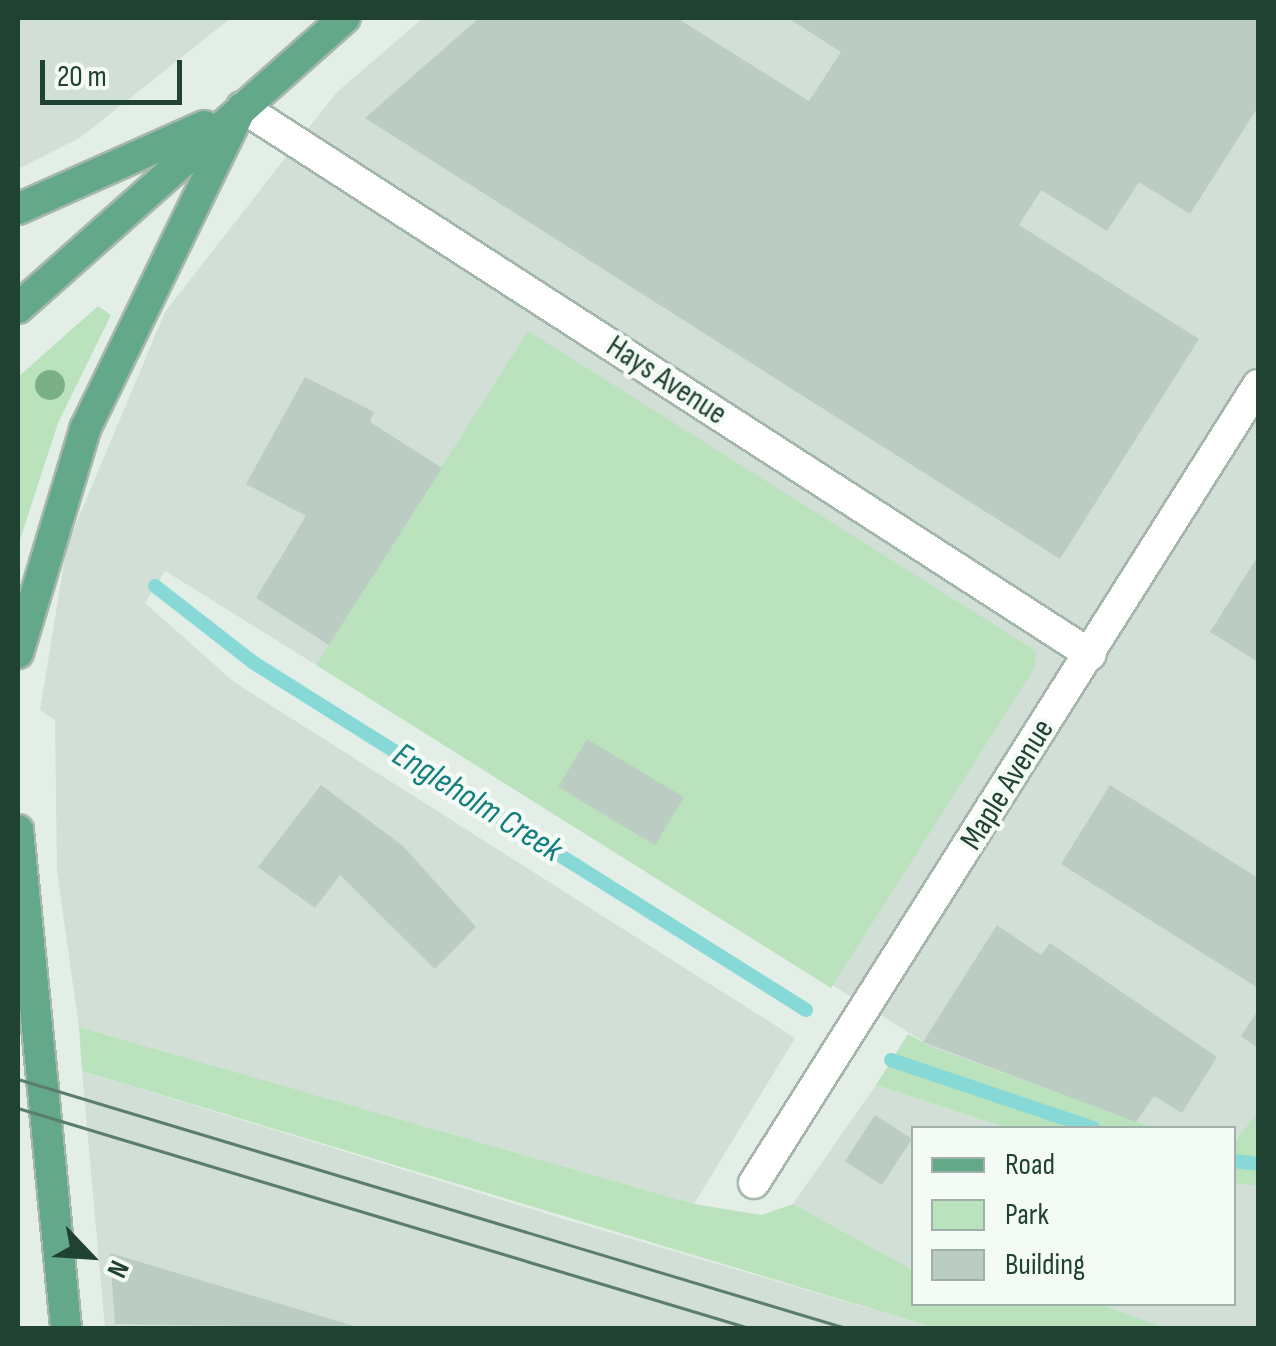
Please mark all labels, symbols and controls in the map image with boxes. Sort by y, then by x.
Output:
scale bar [45,40,188,102]
text: 20 m [57,59,107,95]
street label: Hays Avenue [599,328,733,434]
street label: Maple Avenue [953,713,1063,857]
water label: Engleholm Creek [384,734,570,872]
legend [911,1126,1236,1306]
text: Road [1005,1147,1055,1183]
text: Park [1005,1197,1049,1233]
north arrow [40,1206,140,1306]
text: Building [1005,1247,1085,1283]
text: N [100,1255,136,1283]

